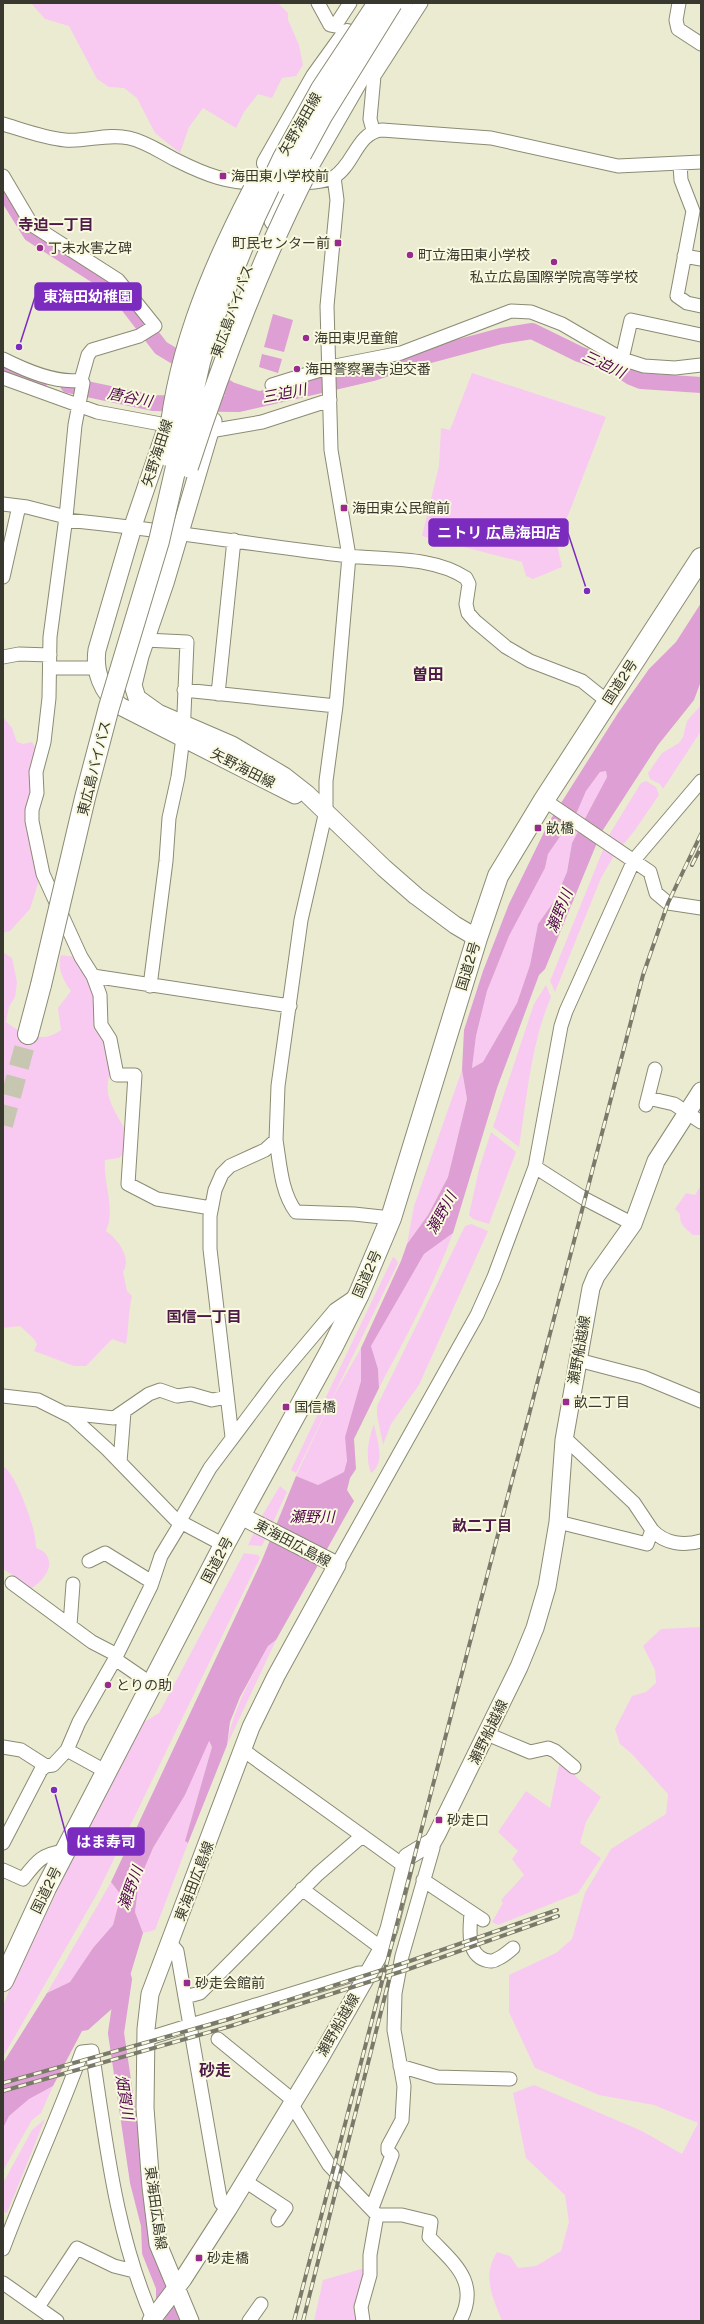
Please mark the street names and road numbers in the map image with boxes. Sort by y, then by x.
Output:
street label: 矢野海田線 [276,90,324,158]
street label: 東広島バイパス [208,262,256,360]
street label: 矢野海田線 [139,417,175,489]
street label: 国道2号 [600,657,640,707]
street label: 東広島バイパス [74,719,114,817]
street label: 矢野海田線 [208,745,278,791]
street label: 国道2号 [453,940,483,992]
street label: 国道2号 [349,1248,385,1300]
street label: 瀬野船越線 [565,1314,593,1386]
street label: 東海田広島線 [252,1516,334,1570]
street label: 国道2号 [198,1534,236,1586]
street label: 瀬野船越線 [465,1697,511,1767]
street label: 東海田広島線 [171,1839,217,1923]
street label: 国道2号 [28,1864,64,1916]
street label: 瀬野船越線 [314,1991,362,2059]
street label: 東海田広島線 [142,2165,170,2251]

